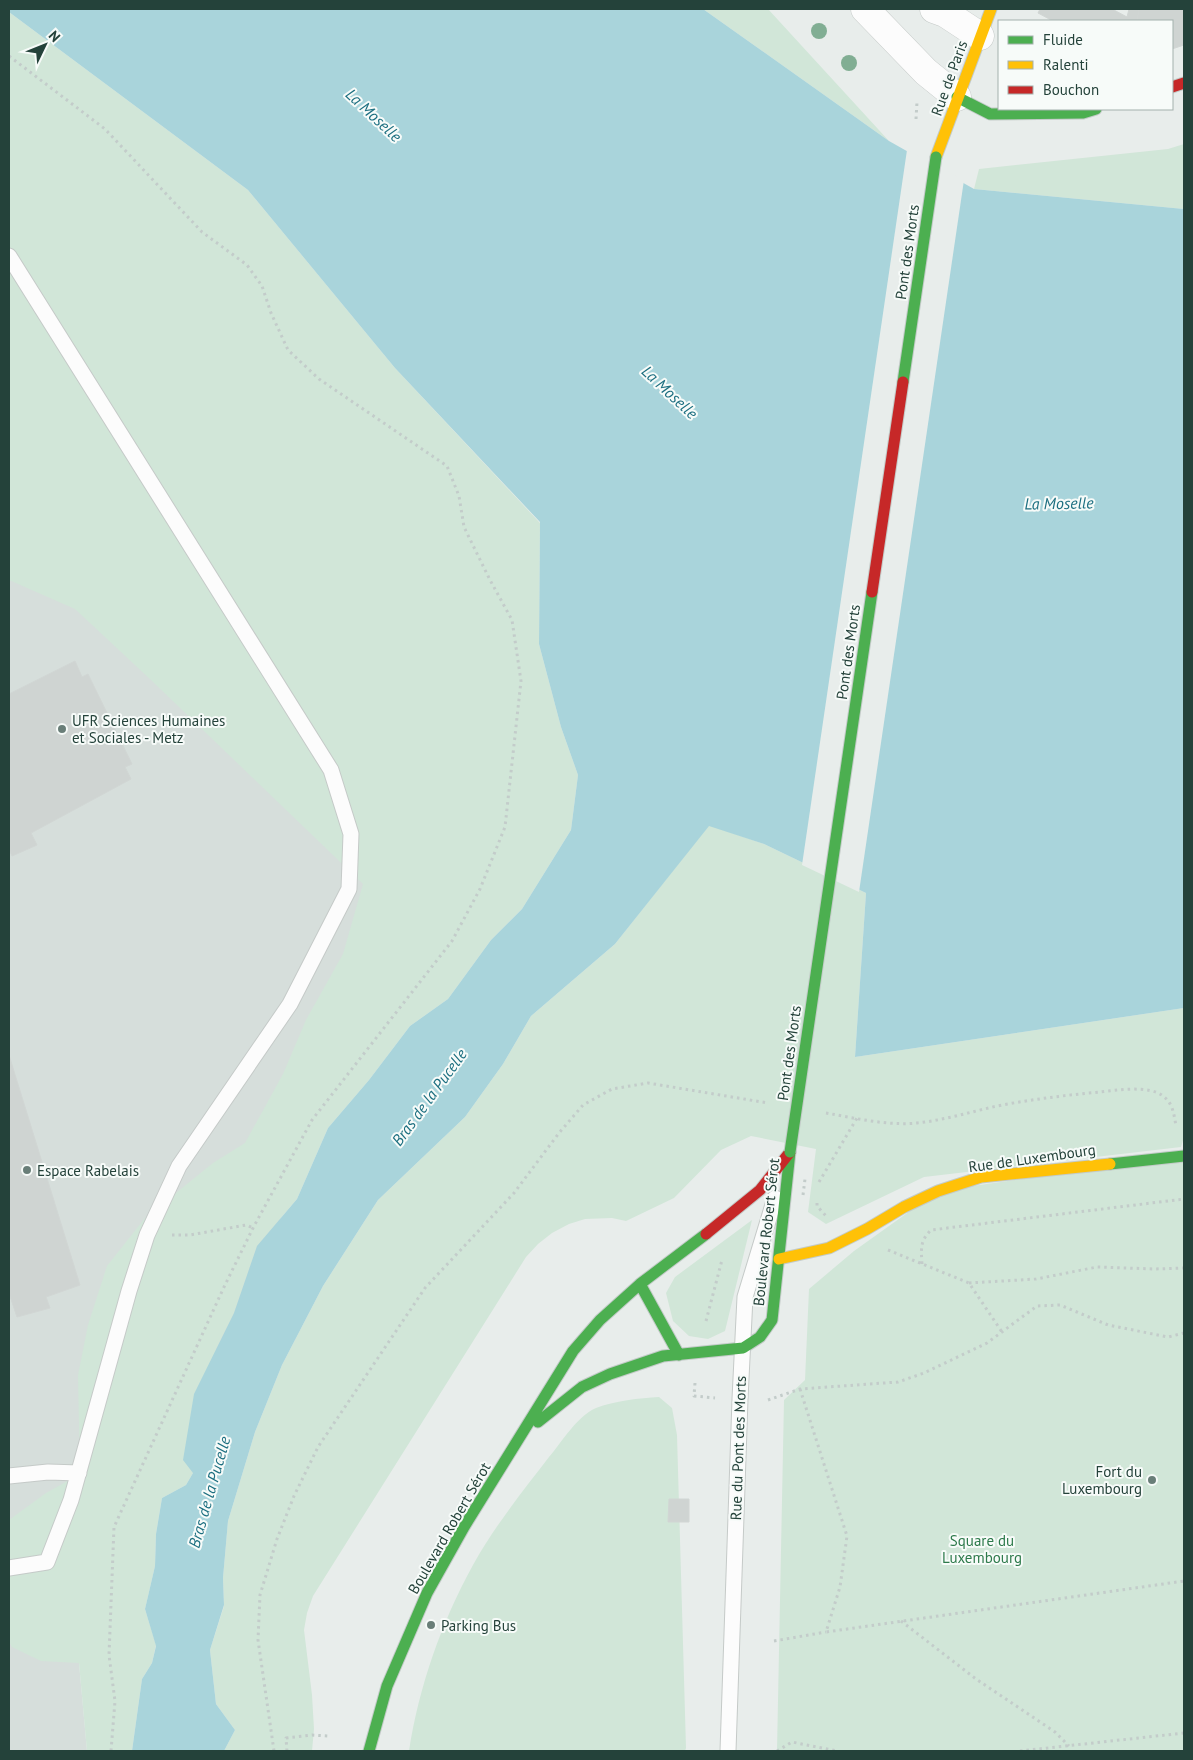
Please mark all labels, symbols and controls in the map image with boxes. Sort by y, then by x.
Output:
north arrow [20,20,70,70]
legend [998,20,1173,110]
text: N [45,27,64,46]
text: Fluide [1043,30,1083,49]
street label: Rue de Paris [927,38,971,118]
text: Ralenti [1043,55,1089,74]
text: Bouchon [1043,80,1099,99]
water label: La Moselle [342,84,407,146]
street label: Pont des Morts [891,203,923,301]
water label: La Moselle [638,361,703,423]
water label: La Moselle [1024,492,1094,514]
street label: Pont des Morts [832,603,864,701]
place label: UFR Sciences Humaines et Sociales - Metz [72,711,225,747]
marker: UFR Sciences Humaines et Sociales - Metz [56,723,68,735]
street label: Pont des Morts [773,1004,805,1102]
water label: Bras de la Pucelle [387,1044,471,1149]
street label: Rue de Luxembourg [967,1140,1097,1176]
street label: Boulevard Robert Sérot [749,1157,783,1307]
place label: Espace Rabelais [37,1161,139,1180]
marker: Espace Rabelais [21,1164,33,1176]
street label: Rue du Pont des Morts [726,1375,750,1521]
water label: Bras de la Pucelle [184,1433,235,1550]
street label: Boulevard Robert Sérot [404,1459,494,1597]
place label: Fort du Luxembourg [1062,1462,1142,1498]
marker: Fort du Luxembourg [1146,1474,1158,1486]
park label: Square du Luxembourg [942,1531,1022,1567]
place label: Parking Bus [441,1616,516,1635]
marker: Parking Bus [425,1619,437,1631]

